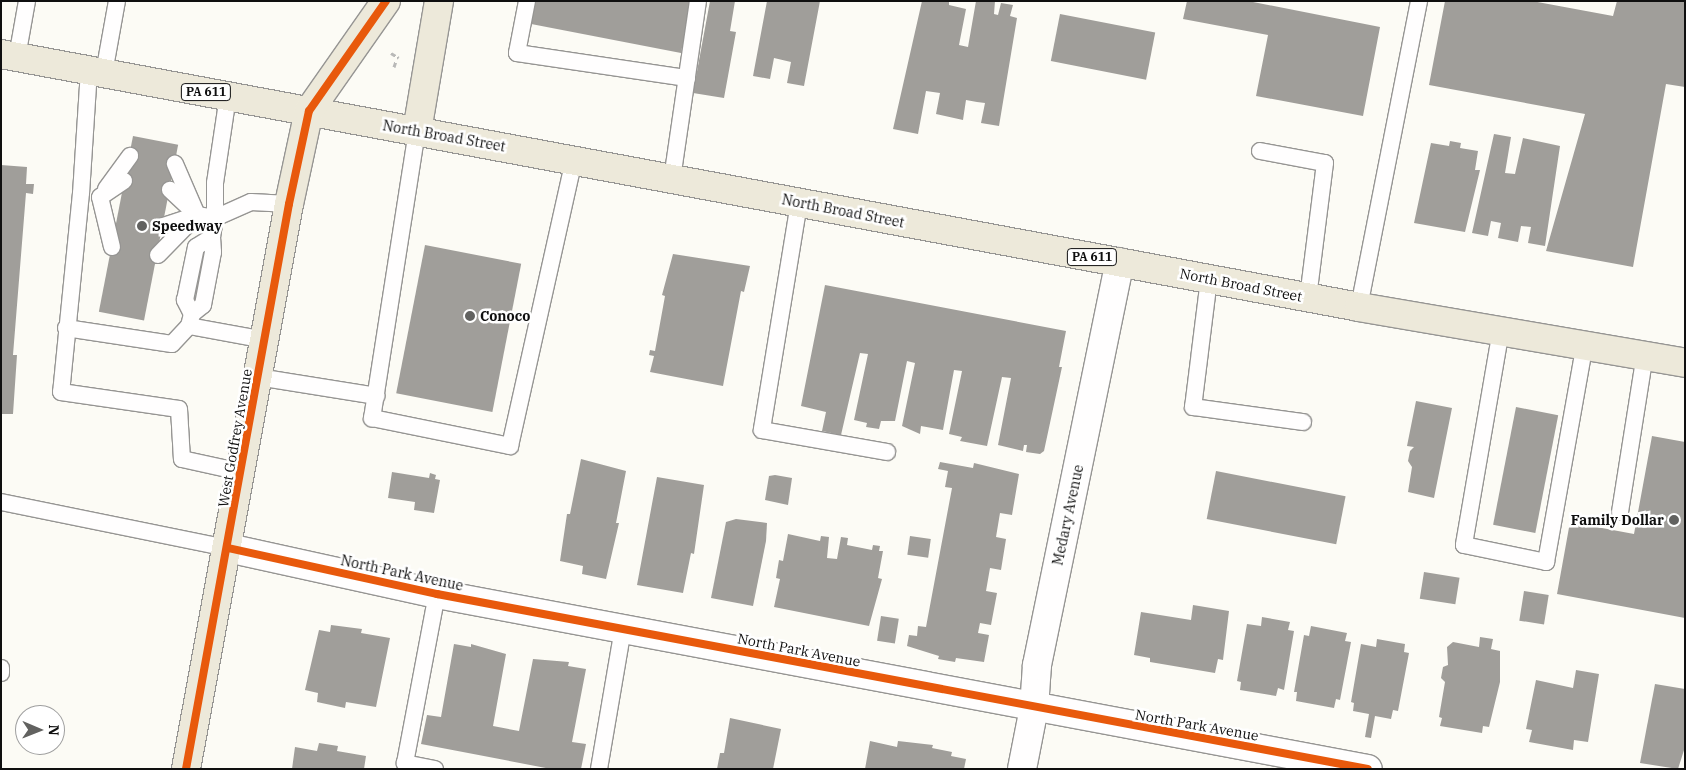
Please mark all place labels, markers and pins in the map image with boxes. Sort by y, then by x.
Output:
place label: Speedway [152,218,222,234]
marker: Speedway [136,220,148,232]
place label: Conoco [480,308,530,324]
marker: Conoco [464,310,476,322]
place label: Family Dollar [1571,512,1664,528]
marker: Family Dollar [1668,514,1680,526]

